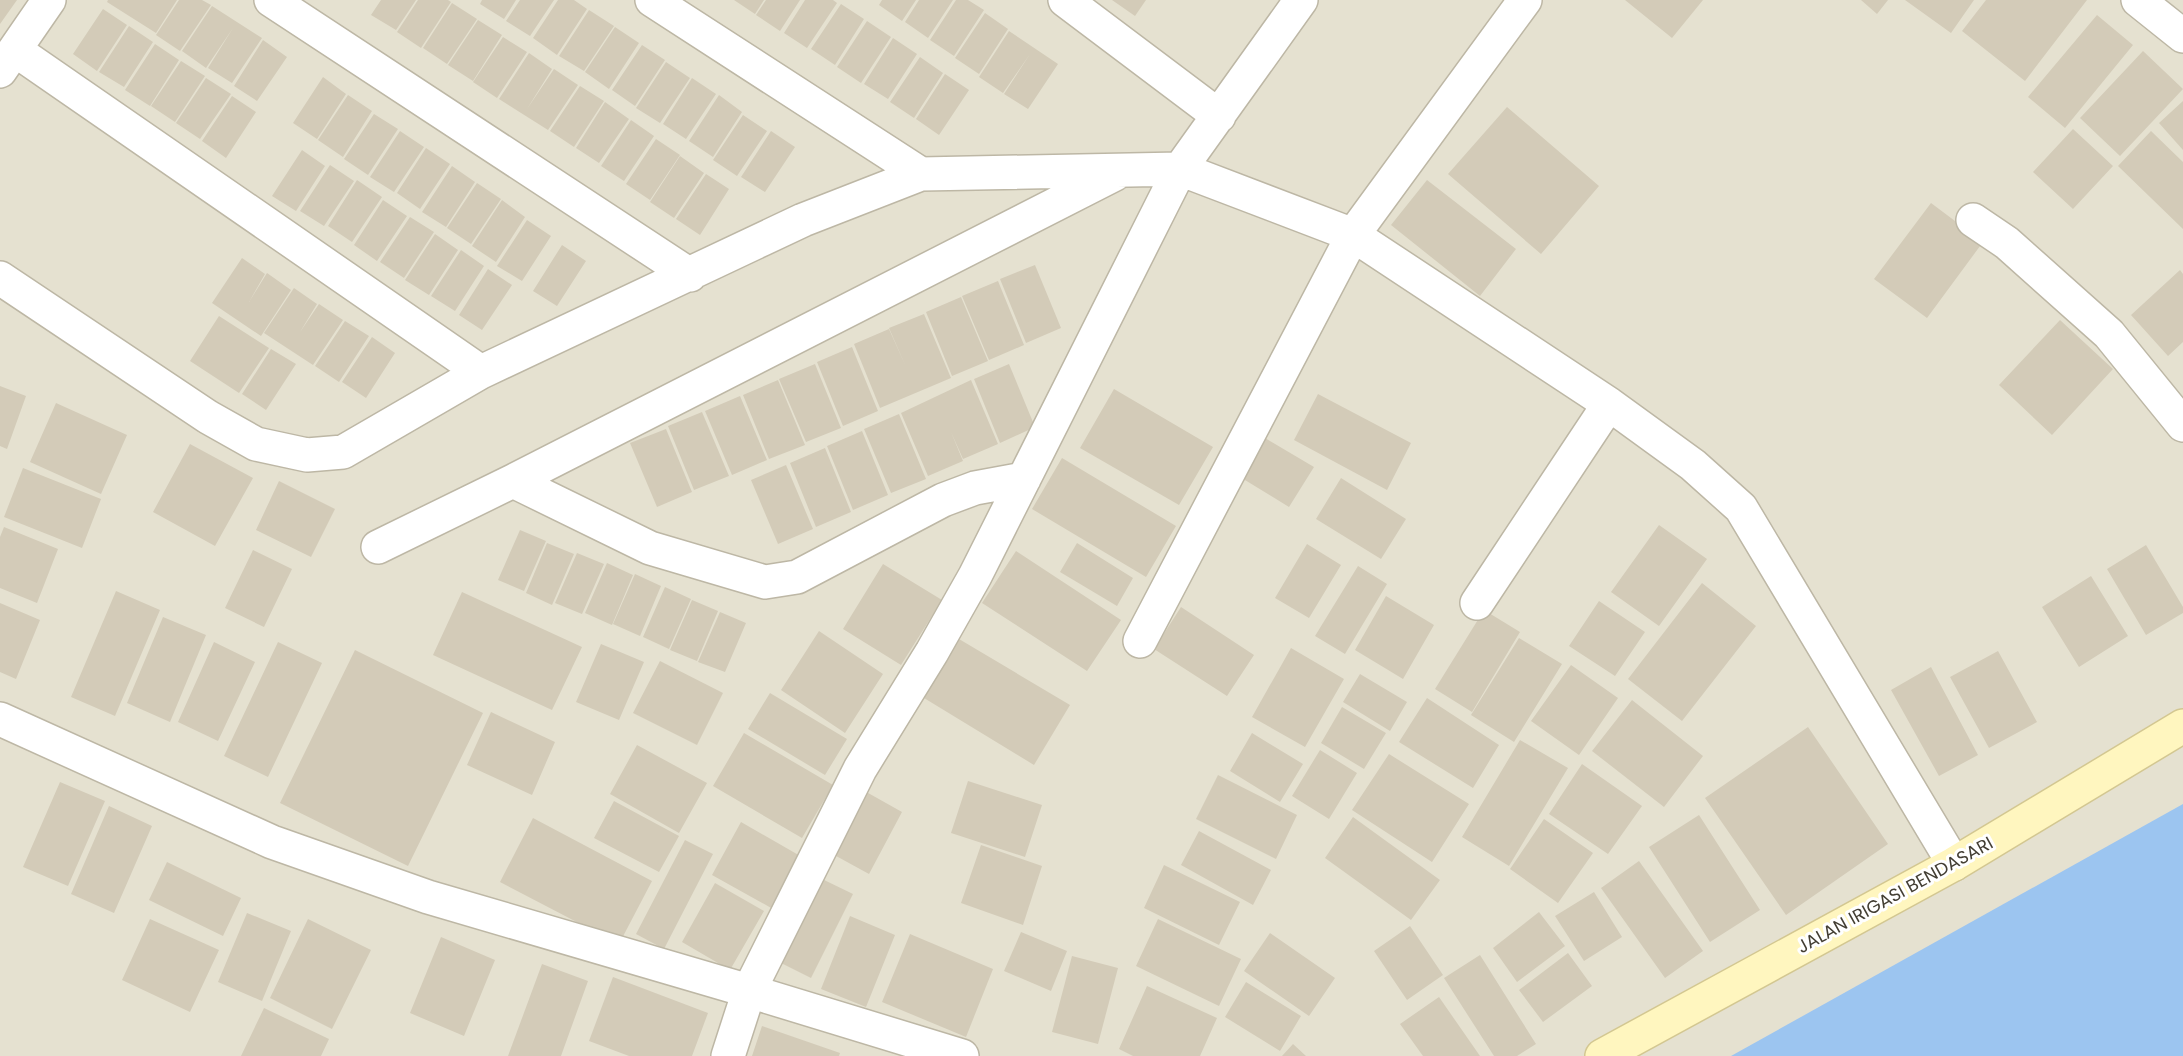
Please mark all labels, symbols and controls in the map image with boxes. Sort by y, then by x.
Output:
street label: JALAN IRIGASI BENDASARI [1792,830,1997,959]

